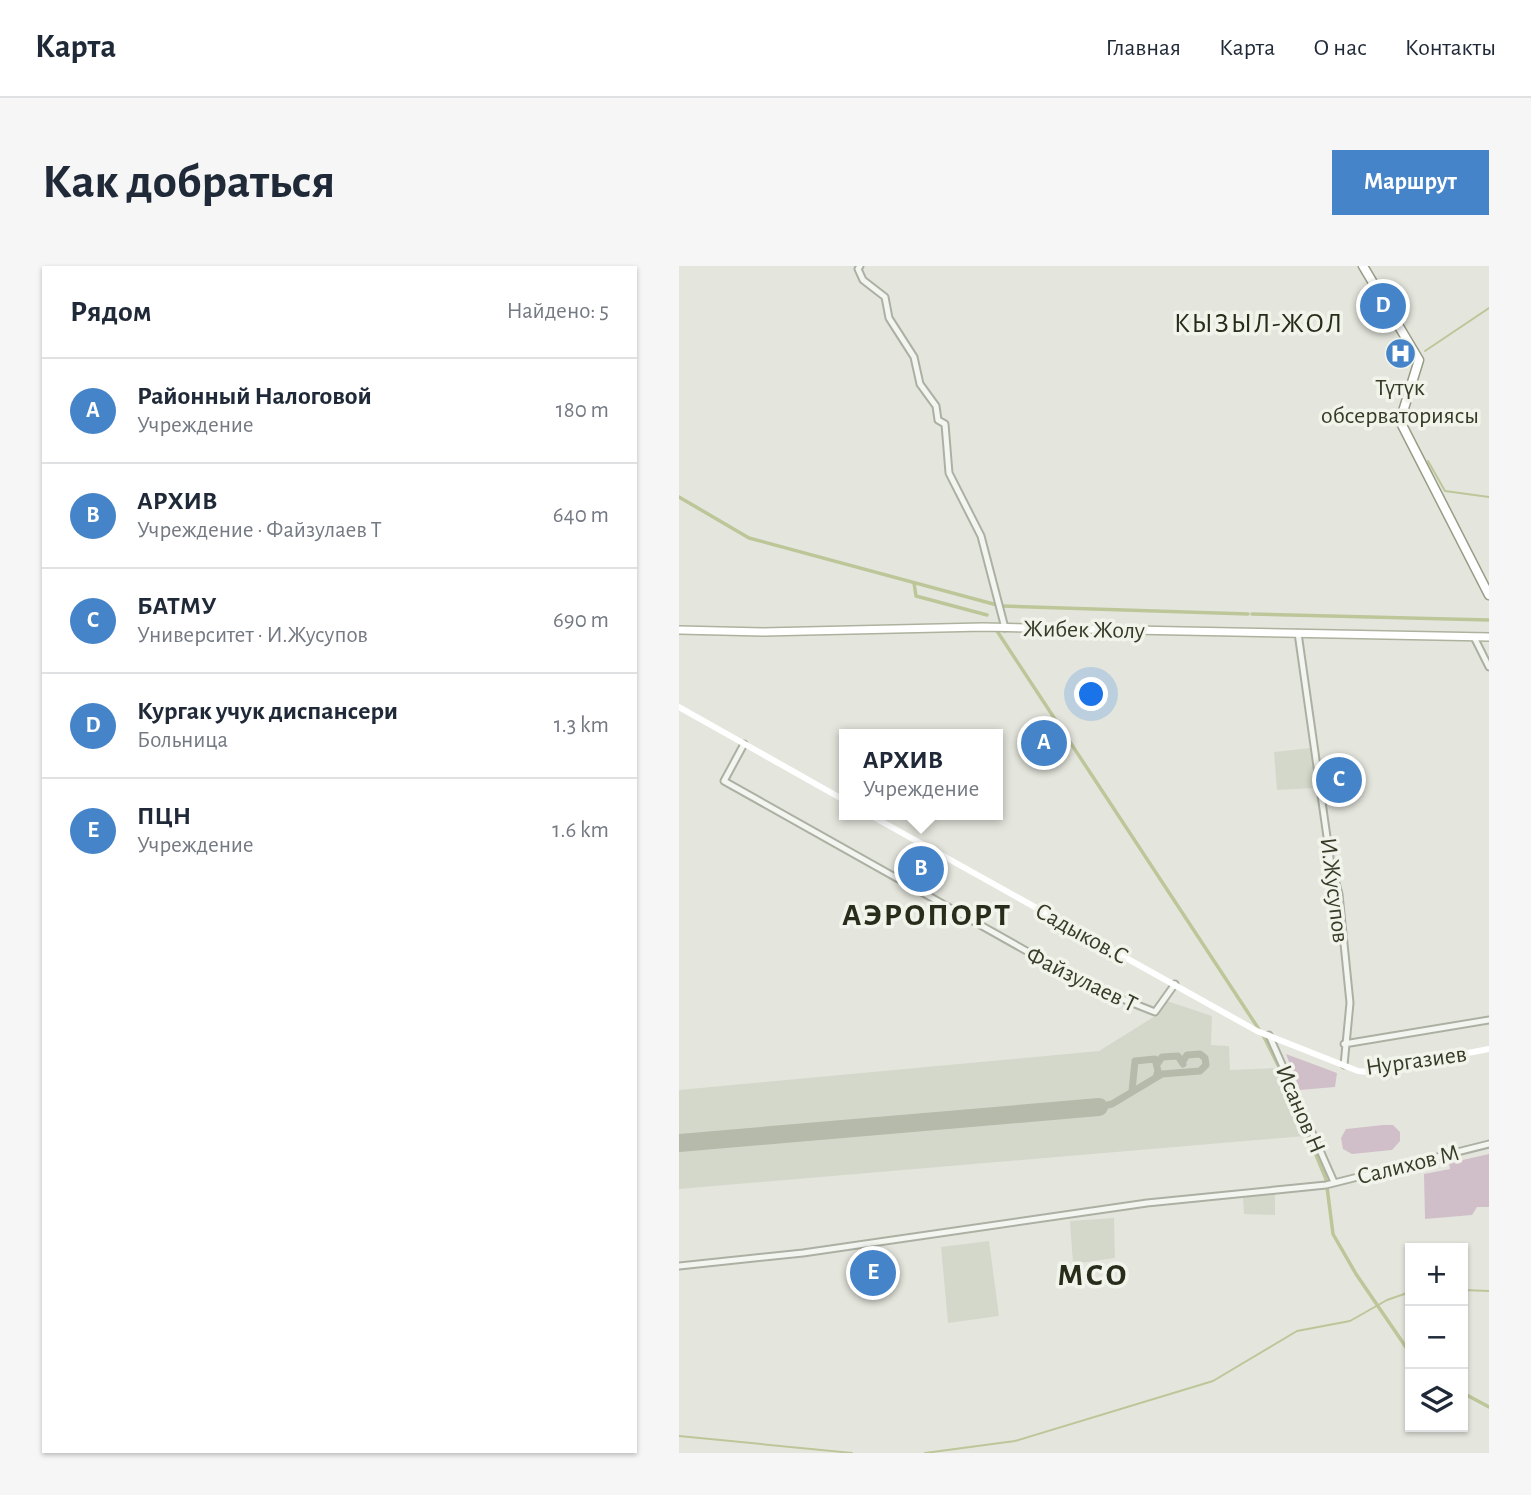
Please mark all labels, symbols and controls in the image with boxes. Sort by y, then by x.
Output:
text: Карта [35,31,116,64]
text: Главная [1106,36,1181,60]
text: Карта [1219,36,1275,60]
text: О нас [1313,36,1367,60]
text: Контакты [1405,36,1496,60]
button: Маршрут [1332,150,1489,215]
text: Как добраться [42,158,335,207]
pin: D [1360,280,1406,332]
text: Рядом [70,297,152,327]
text: Найдено: 5 [506,300,609,323]
district label: КЫЗЫЛ-ЖОЛ [1174,310,1344,338]
hospital icon: Түтүк обсерваториясы [1383,336,1417,370]
place label: Түтүк обсерваториясы [1321,376,1479,428]
text: Районный Налоговой [137,383,372,409]
text: A [86,399,100,422]
text: 180 m [556,399,609,422]
text: Учреждение [137,414,254,437]
text: АРХИВ [137,488,218,514]
text: B [86,504,100,527]
text: 640 m [553,504,609,527]
text: Учреждение · Файзулаев Т [137,519,382,542]
text: БАТМУ [137,593,216,619]
text: C [87,609,99,632]
text: 690 m [553,609,609,632]
street label: Жибек Жолу [1023,617,1146,643]
text: Университет · И.Жусупов [137,624,368,647]
your location [1074,677,1108,711]
text: Кургак учук диспансери [137,698,398,724]
text: D [85,714,101,737]
text: 1.3 km [554,714,609,737]
pin: A [1021,717,1067,769]
text: Больница [137,729,228,752]
popup [839,729,1003,820]
text: АРХИВ [863,747,943,773]
pin: C [1316,754,1362,806]
text: Учреждение [863,778,979,801]
text: ПЦН [137,803,191,829]
text: E [87,819,99,842]
text: 1.6 km [552,819,609,842]
text: Учреждение [137,834,254,857]
street label: И.Жусупов [1316,836,1352,944]
pin: B [898,843,944,895]
district label: АЭРОПОРТ [842,899,1012,931]
street label: Садыков.С [1031,899,1132,969]
street label: Файзулаев Т [1022,943,1141,1017]
street label: Нургазиев [1364,1042,1468,1080]
street label: Исанов Н [1271,1062,1329,1157]
street label: Салихов М [1355,1141,1462,1189]
map controls [1405,1243,1468,1432]
button: + [1405,1243,1468,1306]
pin: E [850,1247,896,1299]
district label: МСО [1057,1259,1129,1291]
button: − [1405,1306,1468,1369]
button: layers [1405,1369,1468,1432]

